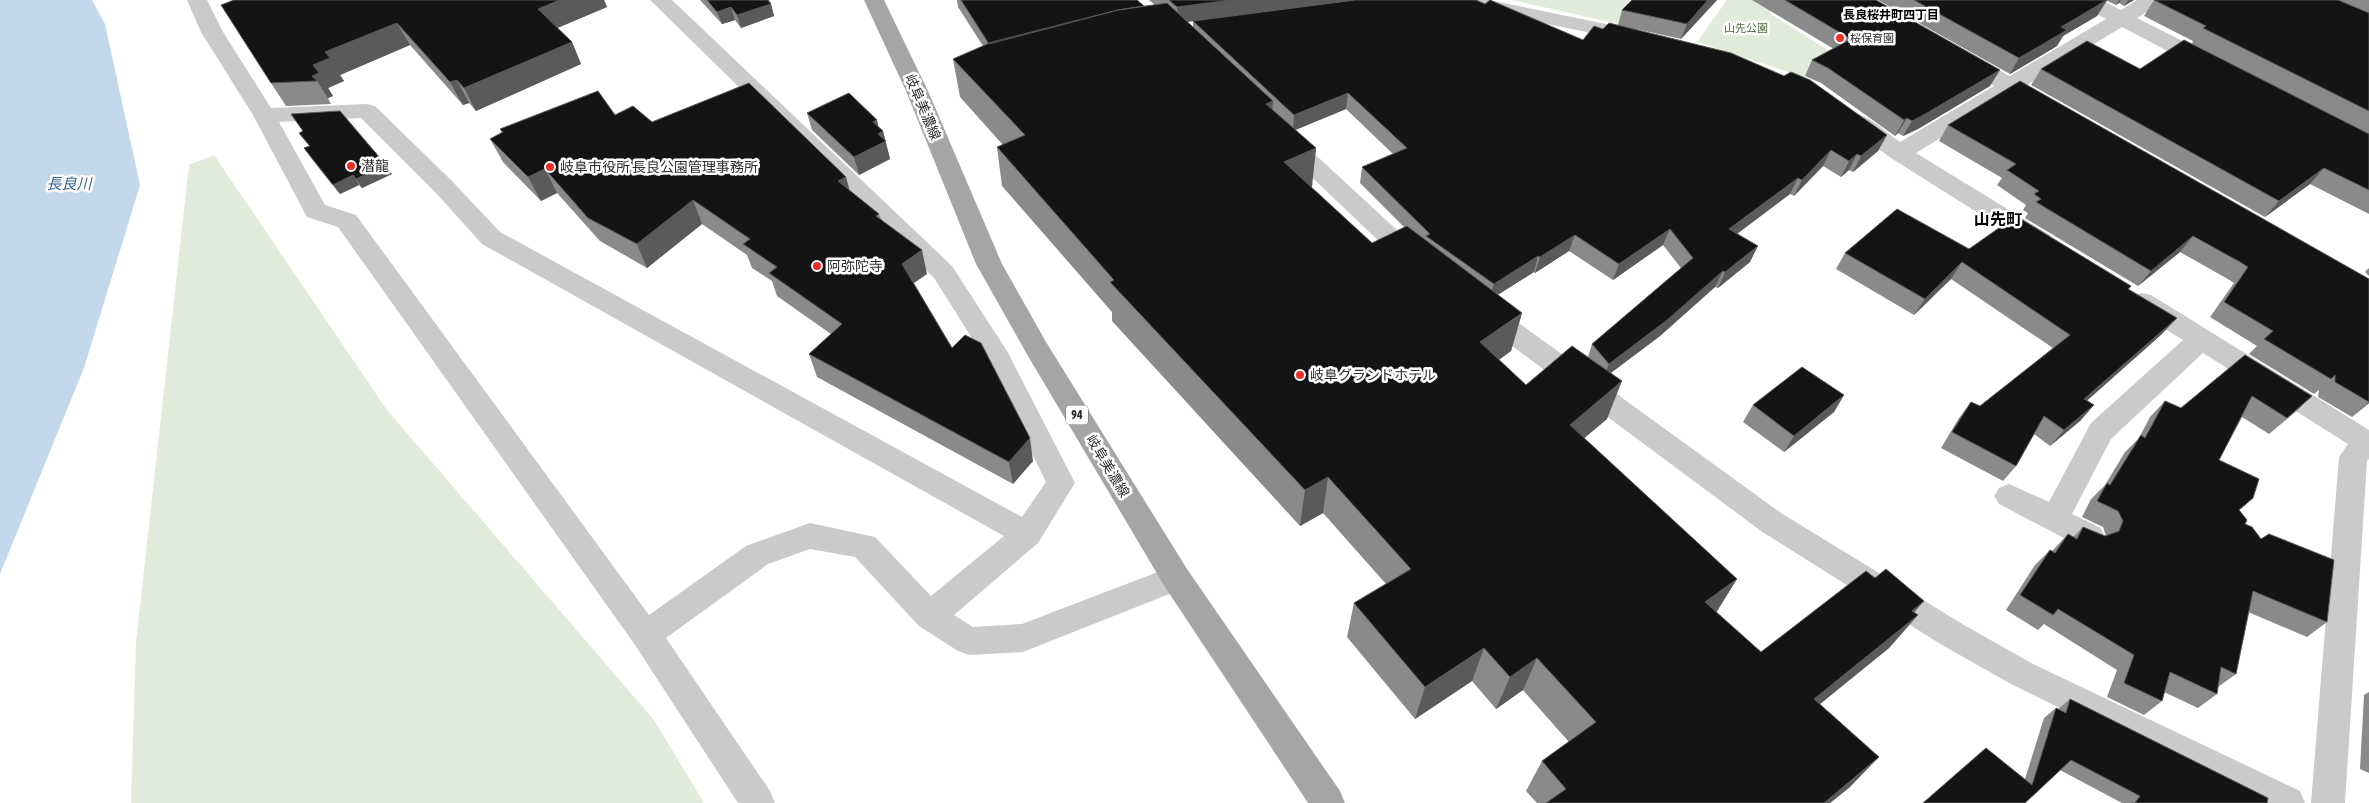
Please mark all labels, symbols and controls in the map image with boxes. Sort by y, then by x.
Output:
district label: 長良桜井町四丁目 [1843,8,1939,22]
park label: 山先公園 [1724,22,1768,34]
marker: 桜保育園 [1834,32,1846,44]
place label: 桜保育園 [1850,32,1894,44]
street label: 岐阜美濃線 [902,72,944,142]
place label: 潜龍 [361,158,389,174]
place label: 岐阜市役所 長良公園管理事務所 [560,159,758,175]
marker: 潜龍 [345,160,357,172]
marker: 岐阜市役所 長良公園管理事務所 [544,161,556,173]
water label: 長良川 [46,175,93,192]
district label: 山先町 [1974,210,2022,228]
place label: 阿弥陀寺 [827,258,883,274]
marker: 阿弥陀寺 [811,260,823,272]
place label: 岐阜グランドホテル [1310,367,1436,383]
marker: 岐阜グランドホテル [1294,369,1306,381]
road number: 94 [1066,406,1088,424]
street label: 岐阜美濃線 [1083,432,1133,500]

